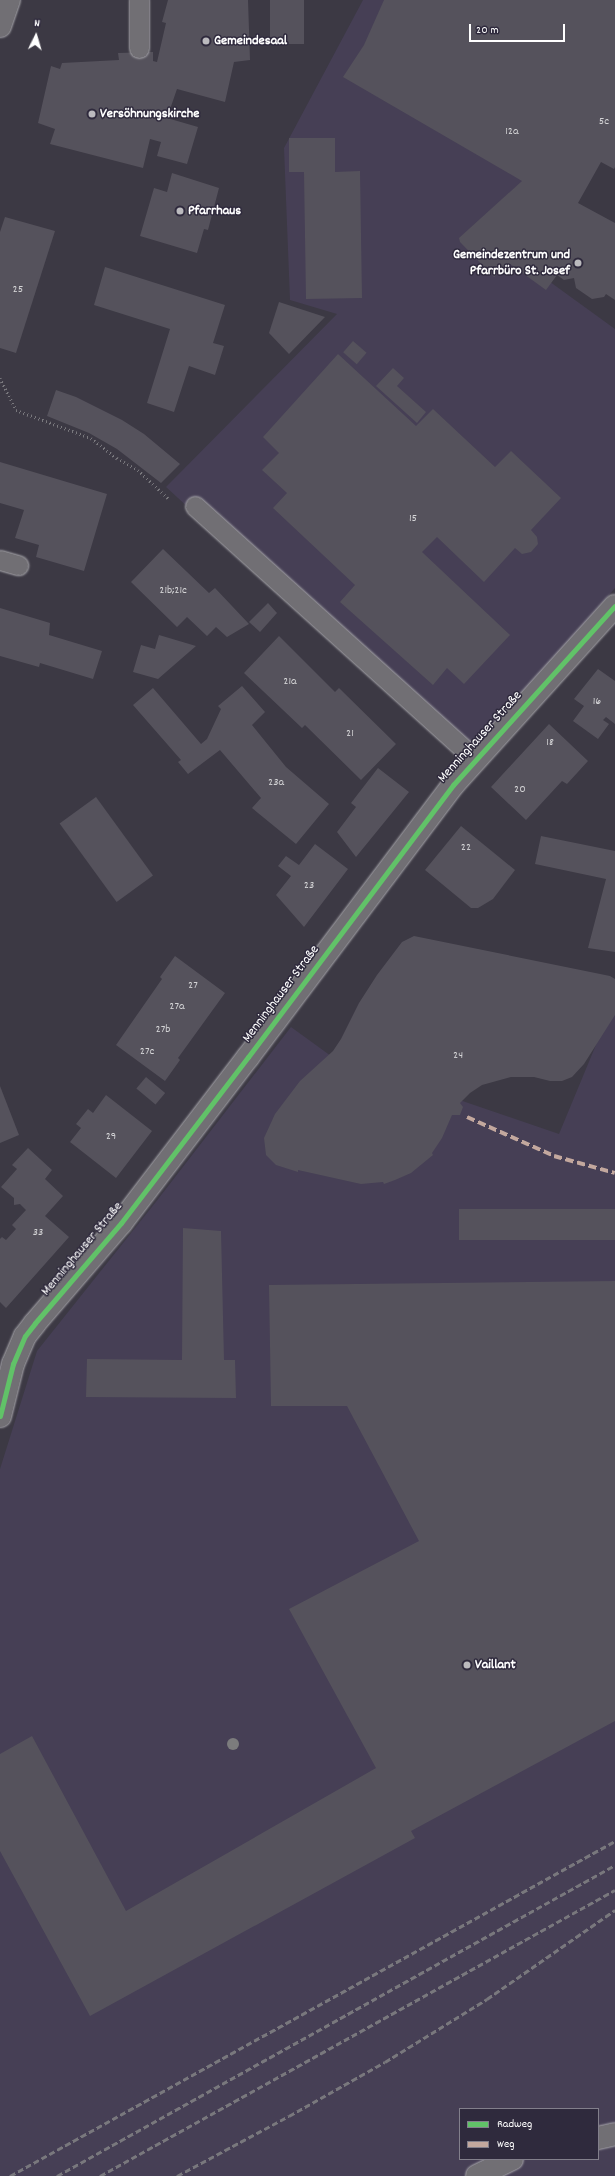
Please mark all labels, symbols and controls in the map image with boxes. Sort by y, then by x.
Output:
north arrow [16,16,56,56]
text: N [34,16,40,32]
scale bar [471,16,567,42]
text: 20 m [476,22,499,39]
place label: Gemeindesaal [214,33,287,49]
marker: Gemeindesaal [201,36,211,46]
place label: Versöhnungskirche [100,106,199,122]
marker: Versöhnungskirche [87,109,97,119]
house number: 5c [599,115,609,129]
house number: 12a [505,125,519,139]
place label: Pfarrhaus [188,203,241,219]
marker: Pfarrhaus [175,206,185,216]
place label: Gemeindezentrum und Pfarrbüro St. Josef [453,247,570,280]
marker: Gemeindezentrum und Pfarrbüro St. Josef [573,258,583,268]
house number: 25 [13,283,23,297]
house number: 15 [409,512,417,526]
house number: 21b;21c [159,584,187,598]
house number: 21a [283,675,297,689]
street label: Menninghauser Straße [434,688,526,786]
house number: 16 [593,695,601,709]
house number: 21 [346,727,354,741]
house number: 18 [546,736,554,750]
house number: 23a [268,776,284,790]
house number: 20 [514,783,526,797]
house number: 22 [461,841,471,855]
house number: 23 [304,879,314,893]
street label: Menninghauser Straße [239,942,323,1046]
house number: 27 [188,979,198,993]
house number: 27a [169,1000,185,1014]
house number: 27b [155,1023,171,1037]
house number: 27c [140,1045,154,1059]
house number: 24 [453,1049,463,1063]
house number: 29 [106,1130,116,1144]
street label: Menninghauser Straße [38,1198,126,1300]
house number: 33 [33,1226,43,1240]
place label: Vaillant [475,1657,516,1673]
marker: Vaillant [462,1660,472,1670]
legend [459,2108,599,2160]
text: Radweg [497,2116,532,2133]
text: Weg [497,2136,514,2153]

